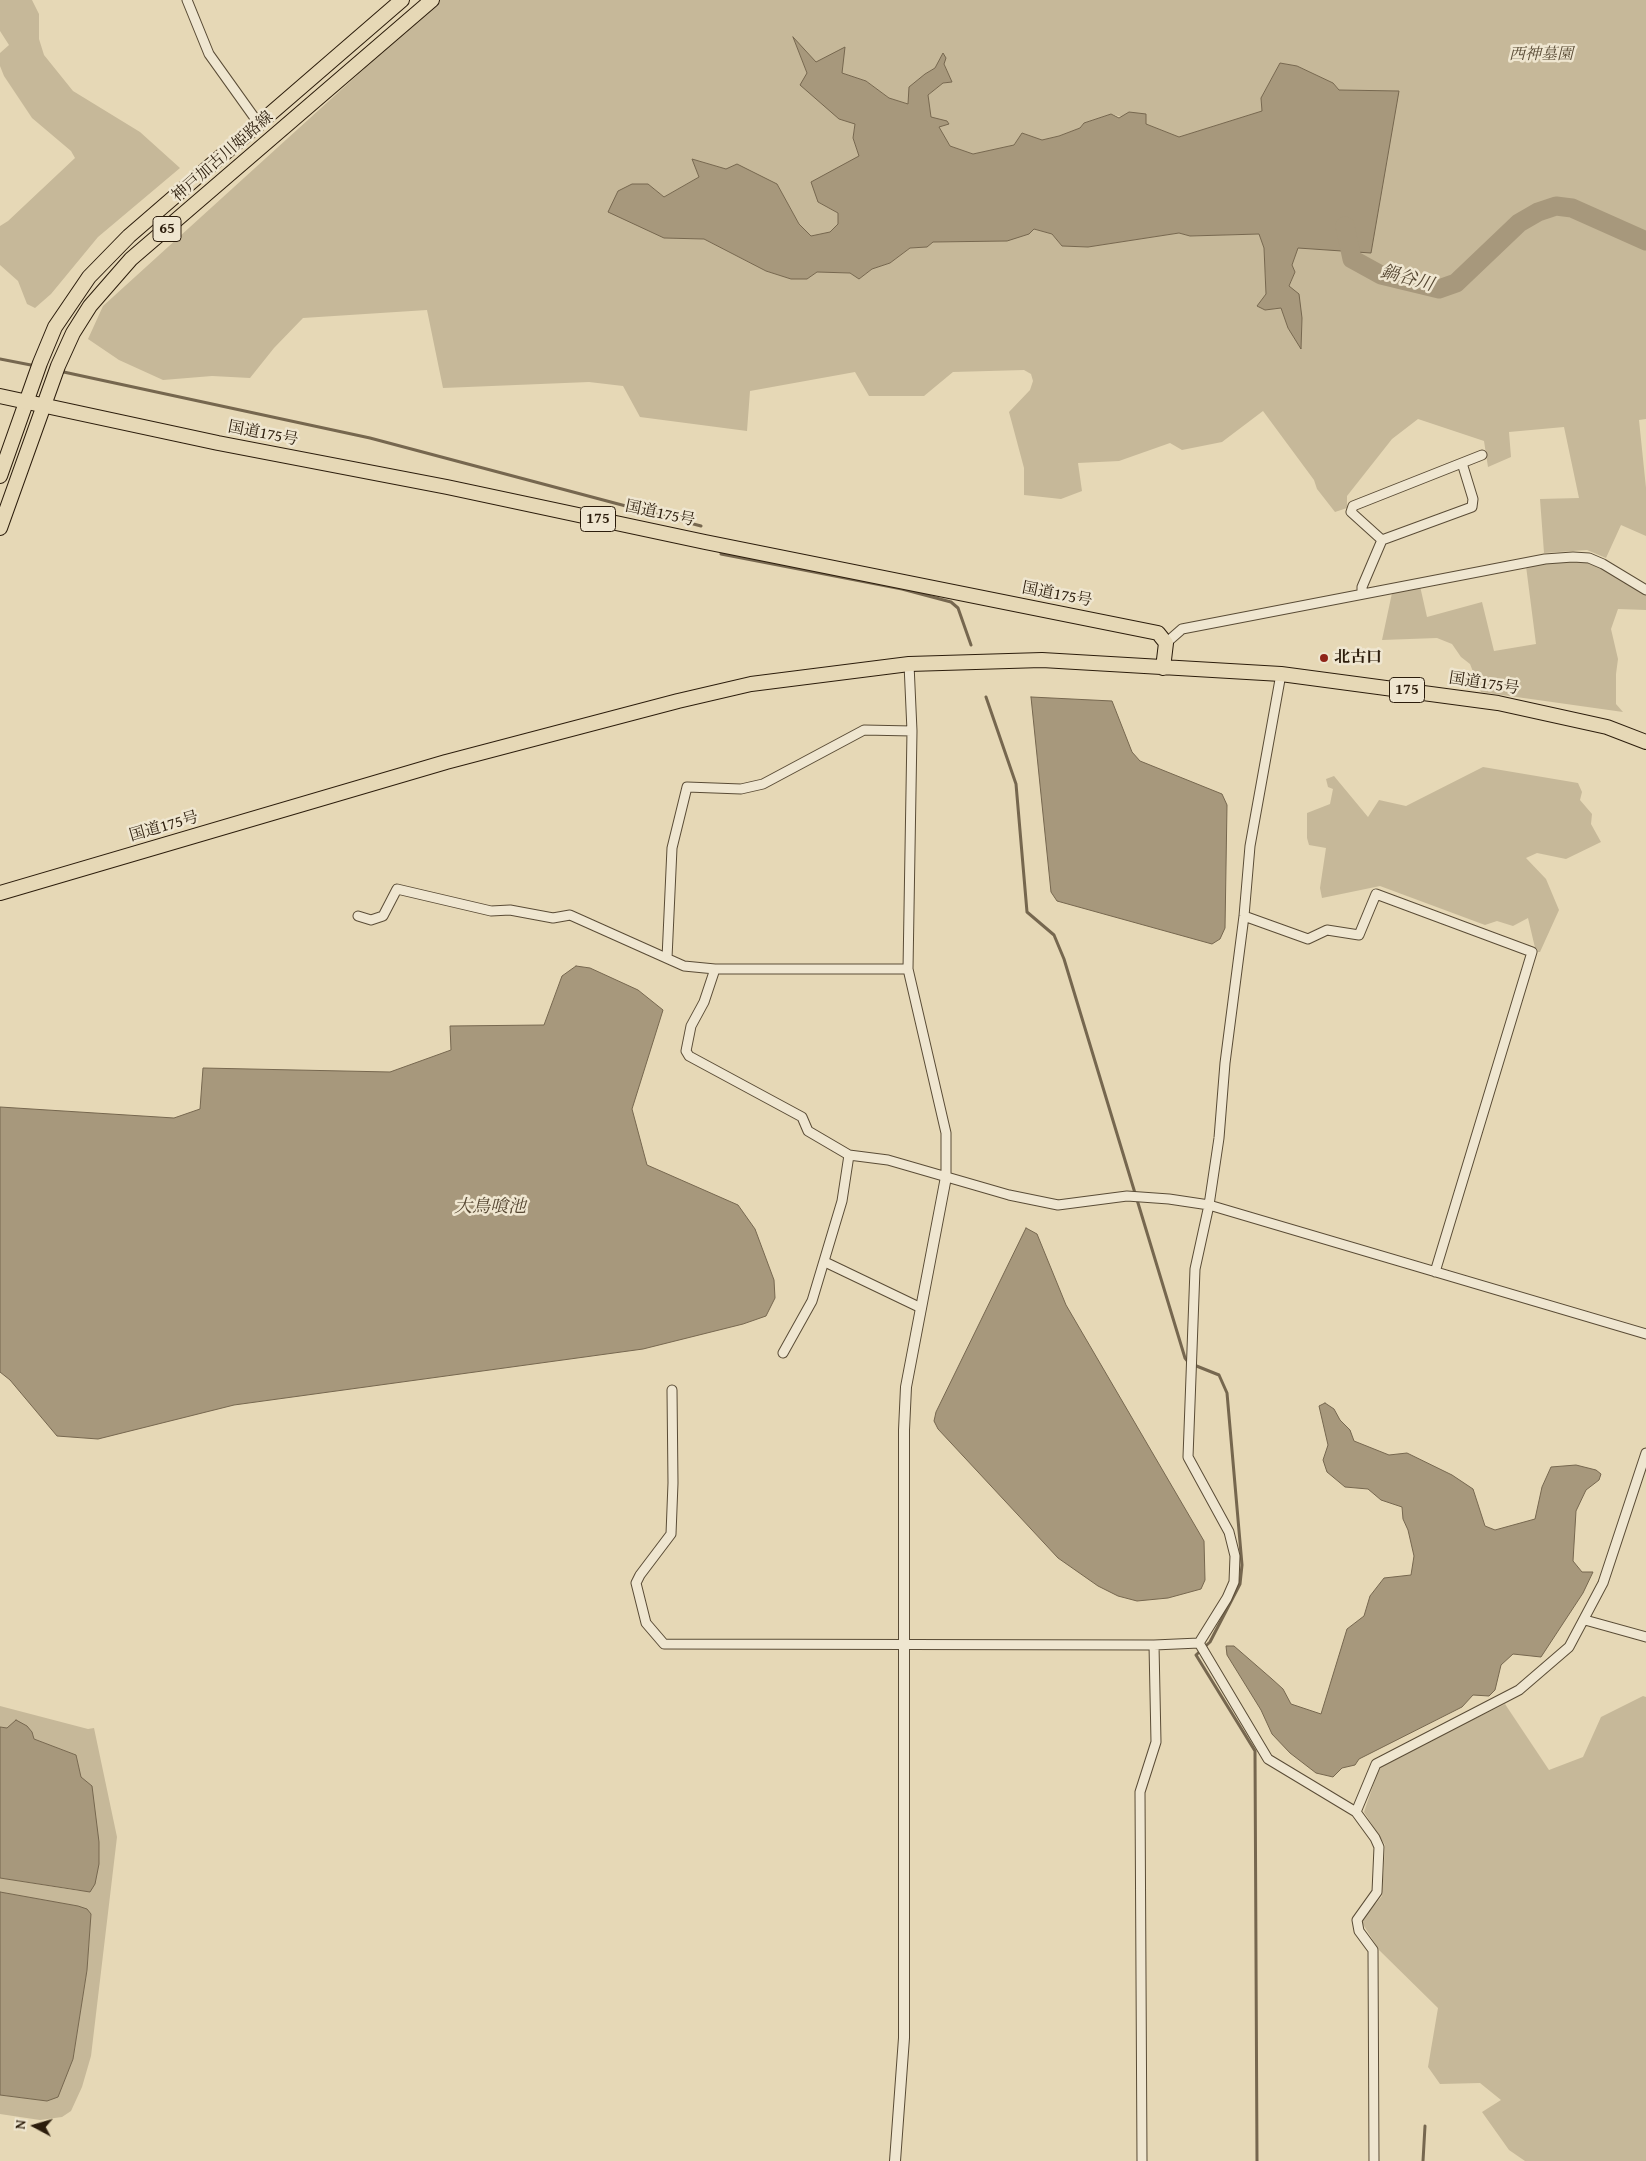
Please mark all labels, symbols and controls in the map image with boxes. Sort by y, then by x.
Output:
park label: 西神墓園 [1509,45,1573,65]
street label: 神戸加古川姫路線 [168,108,278,206]
road number: 65 [153,216,181,242]
water label: 鍋谷川 [1378,262,1436,296]
street label: 国道175号 [226,418,300,450]
street label: 国道175号 [623,497,697,531]
road number: 175 [580,506,616,532]
street label: 国道175号 [1020,579,1094,611]
place label: 北古口 [1334,648,1382,668]
marker: 北古口 [1318,652,1330,664]
street label: 国道175号 [1447,669,1521,699]
road number: 175 [1390,678,1424,702]
street label: 国道175号 [127,808,201,846]
water label: 大鳥喰池 [454,1196,526,1218]
north arrow [10,2101,60,2151]
text: N [10,2119,31,2130]

